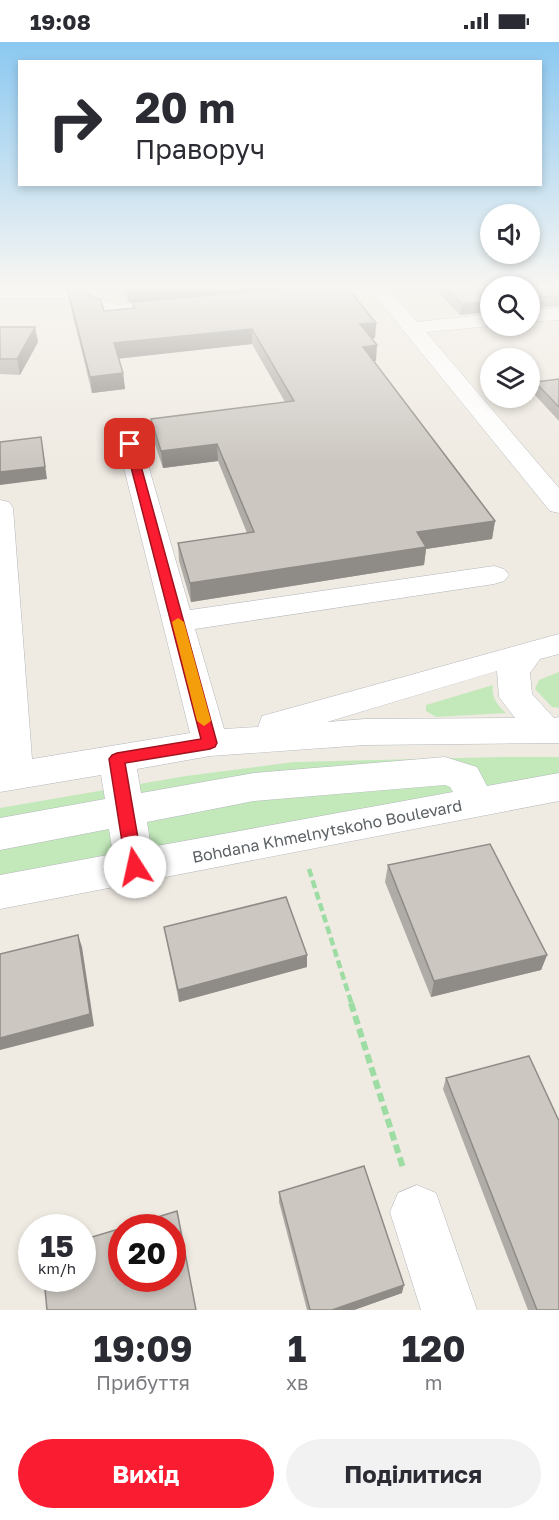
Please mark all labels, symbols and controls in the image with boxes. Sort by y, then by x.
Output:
text: 19:08 [30,8,91,35]
text: 20 m [135,82,235,132]
icon: right [36,84,114,162]
text: Праворуч [135,133,265,165]
map controls [480,204,540,408]
button: sound [480,204,540,264]
button: search [480,276,540,336]
button: layers [480,348,540,408]
pin [104,418,155,469]
icon: arrive [113,427,146,460]
street label: Bohdana Khmelnytskoho Boulevard [190,795,464,867]
position arrow [103,835,167,899]
speed limit sign: 20 [108,1214,186,1292]
text: 15 [40,1228,74,1264]
text: km/h [38,1259,76,1277]
text: 19:09 [93,1327,193,1370]
text: 1 [288,1327,306,1370]
text: 120 [402,1327,466,1370]
text: Прибуття [96,1370,190,1394]
text: хв [286,1370,308,1394]
text: m [425,1370,442,1394]
button: Вихід [18,1439,274,1508]
button: Поділитися [286,1439,541,1508]

